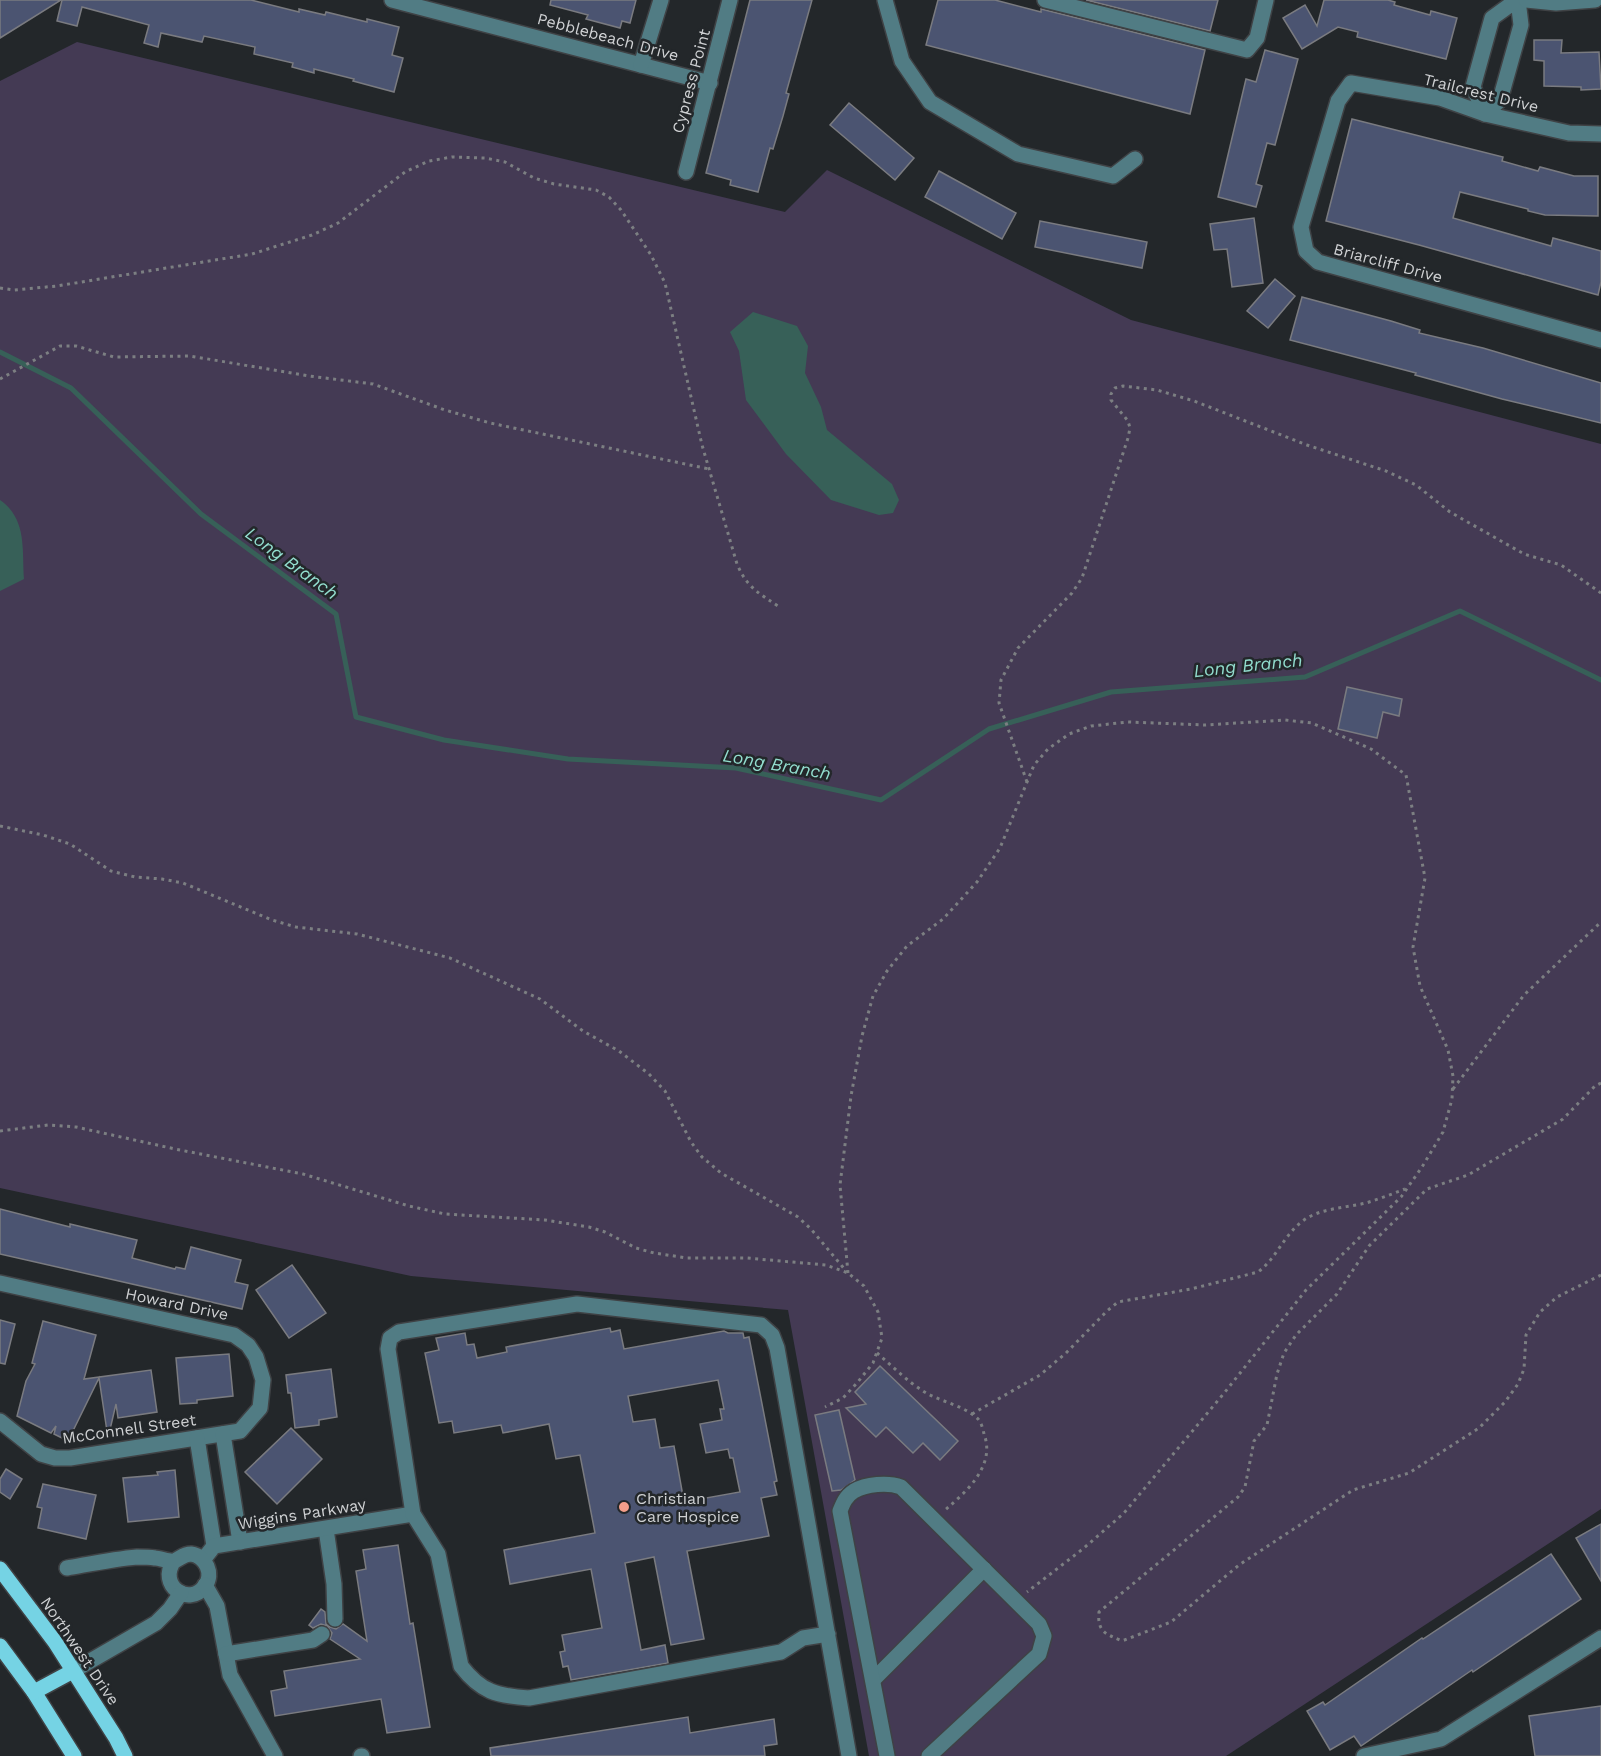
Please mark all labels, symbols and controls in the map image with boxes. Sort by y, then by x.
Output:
street label: Pebblebeach Drive [535,9,681,65]
street label: Cypress Point [668,27,714,135]
street label: Trailcrest Drive [1421,70,1541,116]
street label: Briarcliff Drive [1332,239,1444,287]
water label: Long Branch [242,522,342,604]
water label: Long Branch [1193,649,1303,681]
water label: Long Branch [721,744,833,784]
street label: Howard Drive [124,1284,230,1324]
street label: McConnell Street [61,1410,197,1448]
place label: Christian Care Hospice [636,1489,739,1526]
street label: Wiggins Parkway [237,1494,368,1533]
marker: Christian Care Hospice [617,1500,631,1514]
street label: Northwest Drive [37,1593,123,1709]

